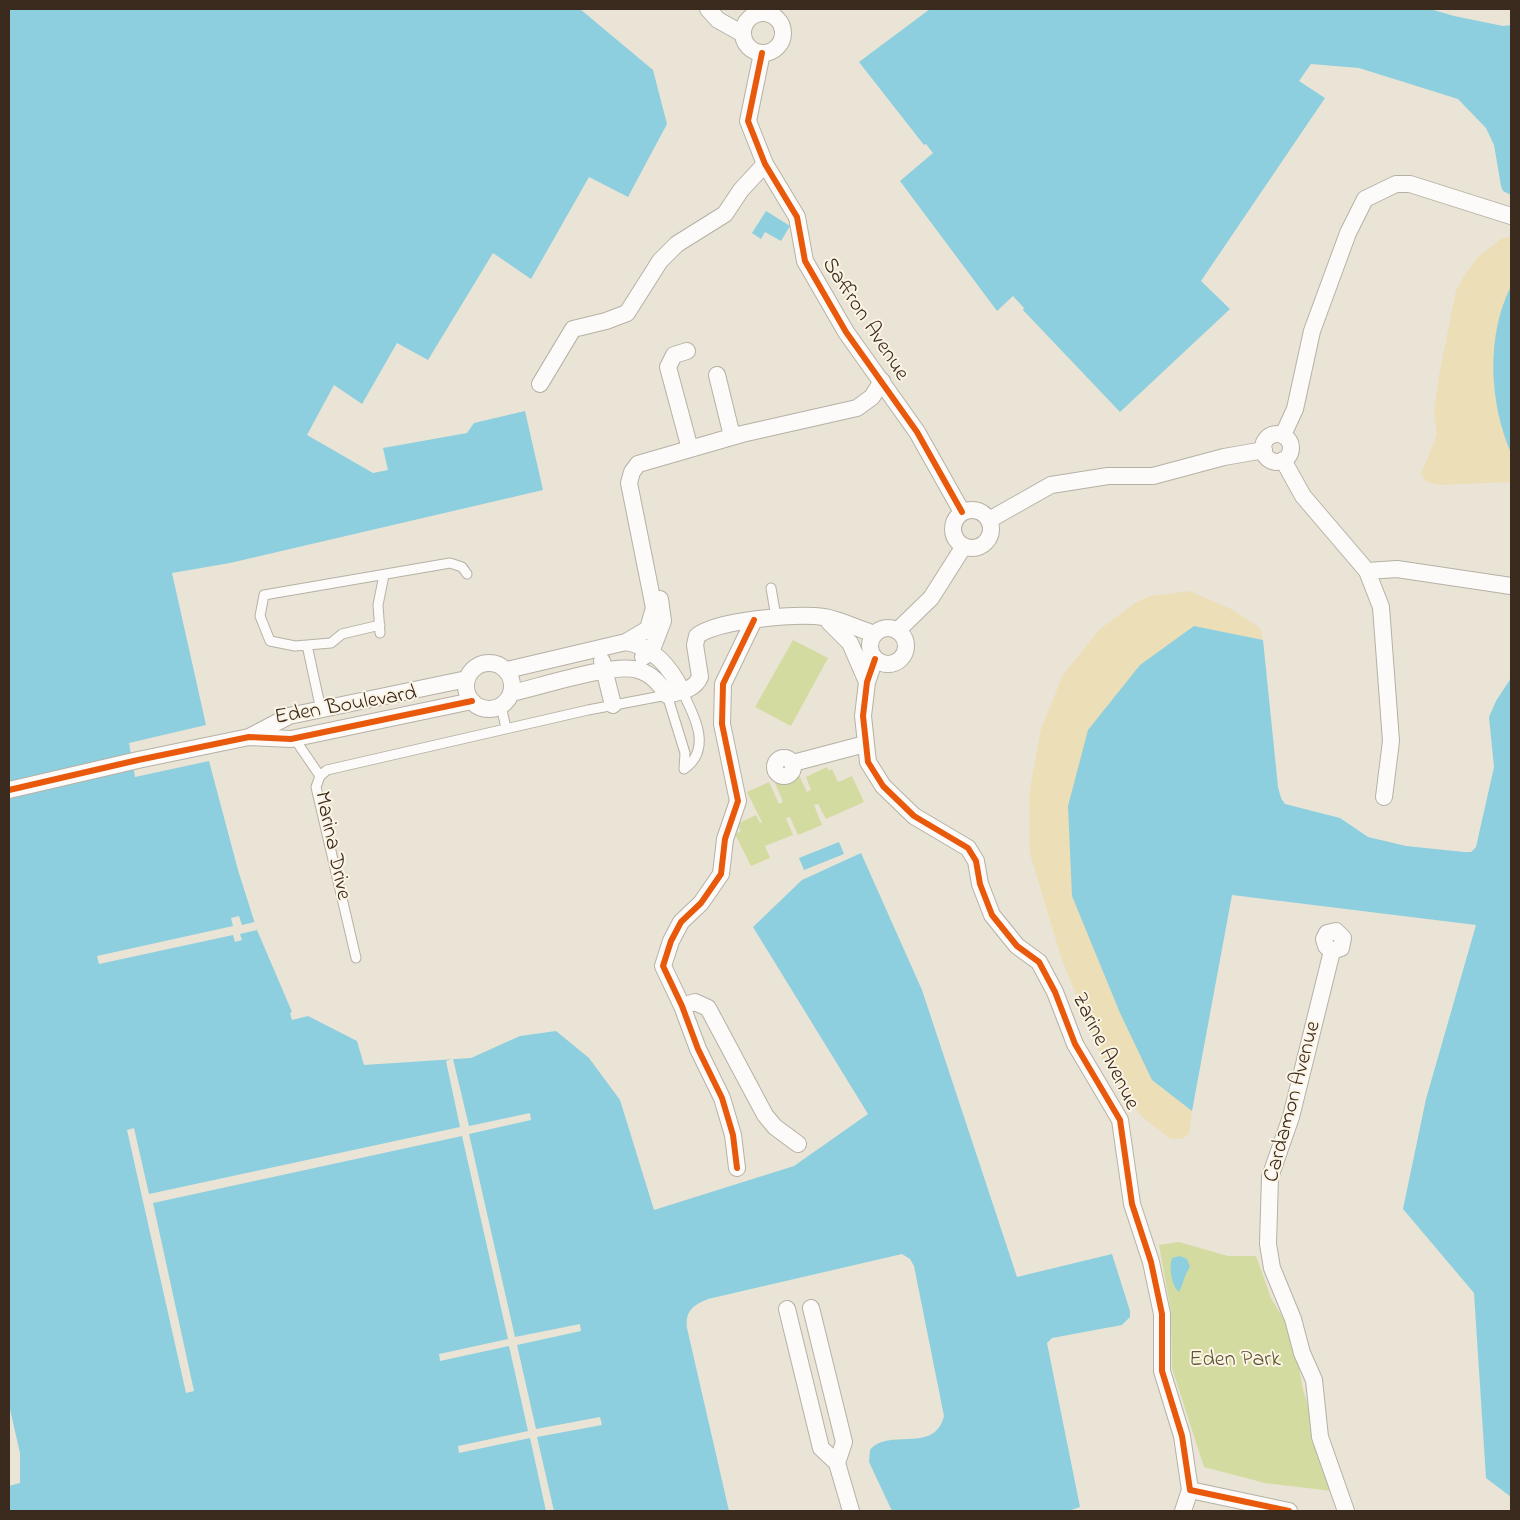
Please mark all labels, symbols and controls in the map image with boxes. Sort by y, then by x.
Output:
street label: Saffron Avenue [814,253,914,387]
street label: Eden Boulevard [273,682,419,732]
street label: Marina Drive [307,789,355,903]
street label: Zarine Avenue [1064,989,1144,1115]
street label: Cardamon Avenue [1260,1019,1328,1185]
park label: Eden Park [1189,1348,1281,1374]

